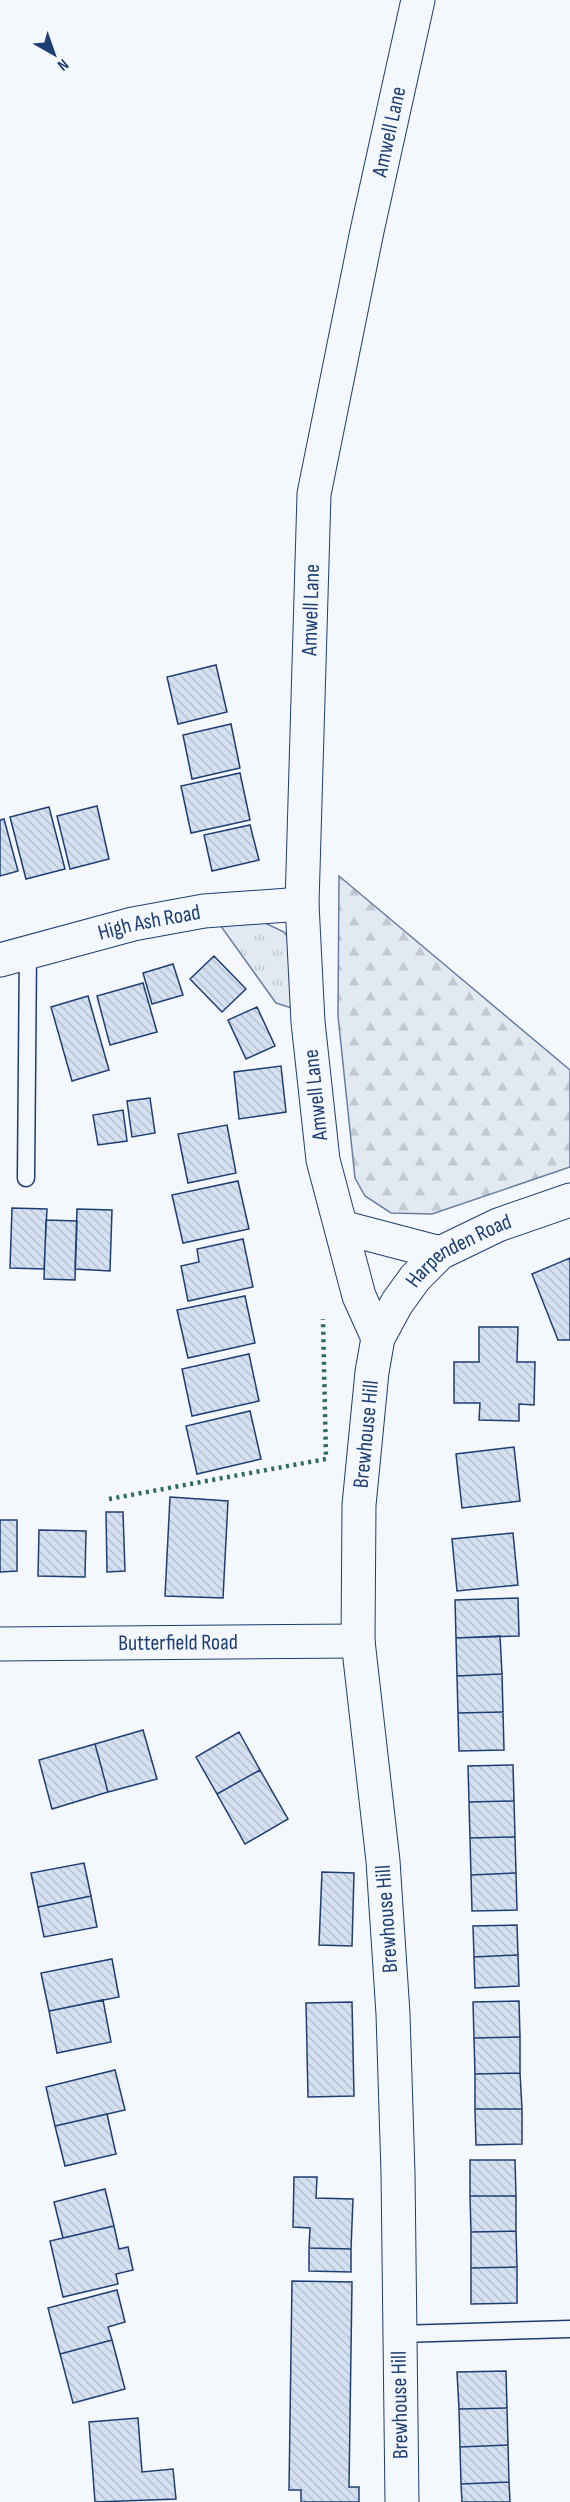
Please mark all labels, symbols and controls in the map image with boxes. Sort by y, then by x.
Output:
north arrow [24,24,84,84]
text: N [53,54,72,74]
street label: Amwell Lane [366,84,412,180]
street label: Amwell Lane [296,564,325,657]
street label: High Ash Road [95,898,203,946]
street label: Amwell Lane [298,1048,334,1143]
street label: Harpenden Road [399,1208,515,1293]
street label: Brewhouse Hill [347,1379,385,1489]
street label: Butterfield Road [118,1629,238,1657]
street label: Brewhouse Hill [370,1864,404,1974]
street label: Brewhouse Hill [386,2351,414,2459]

